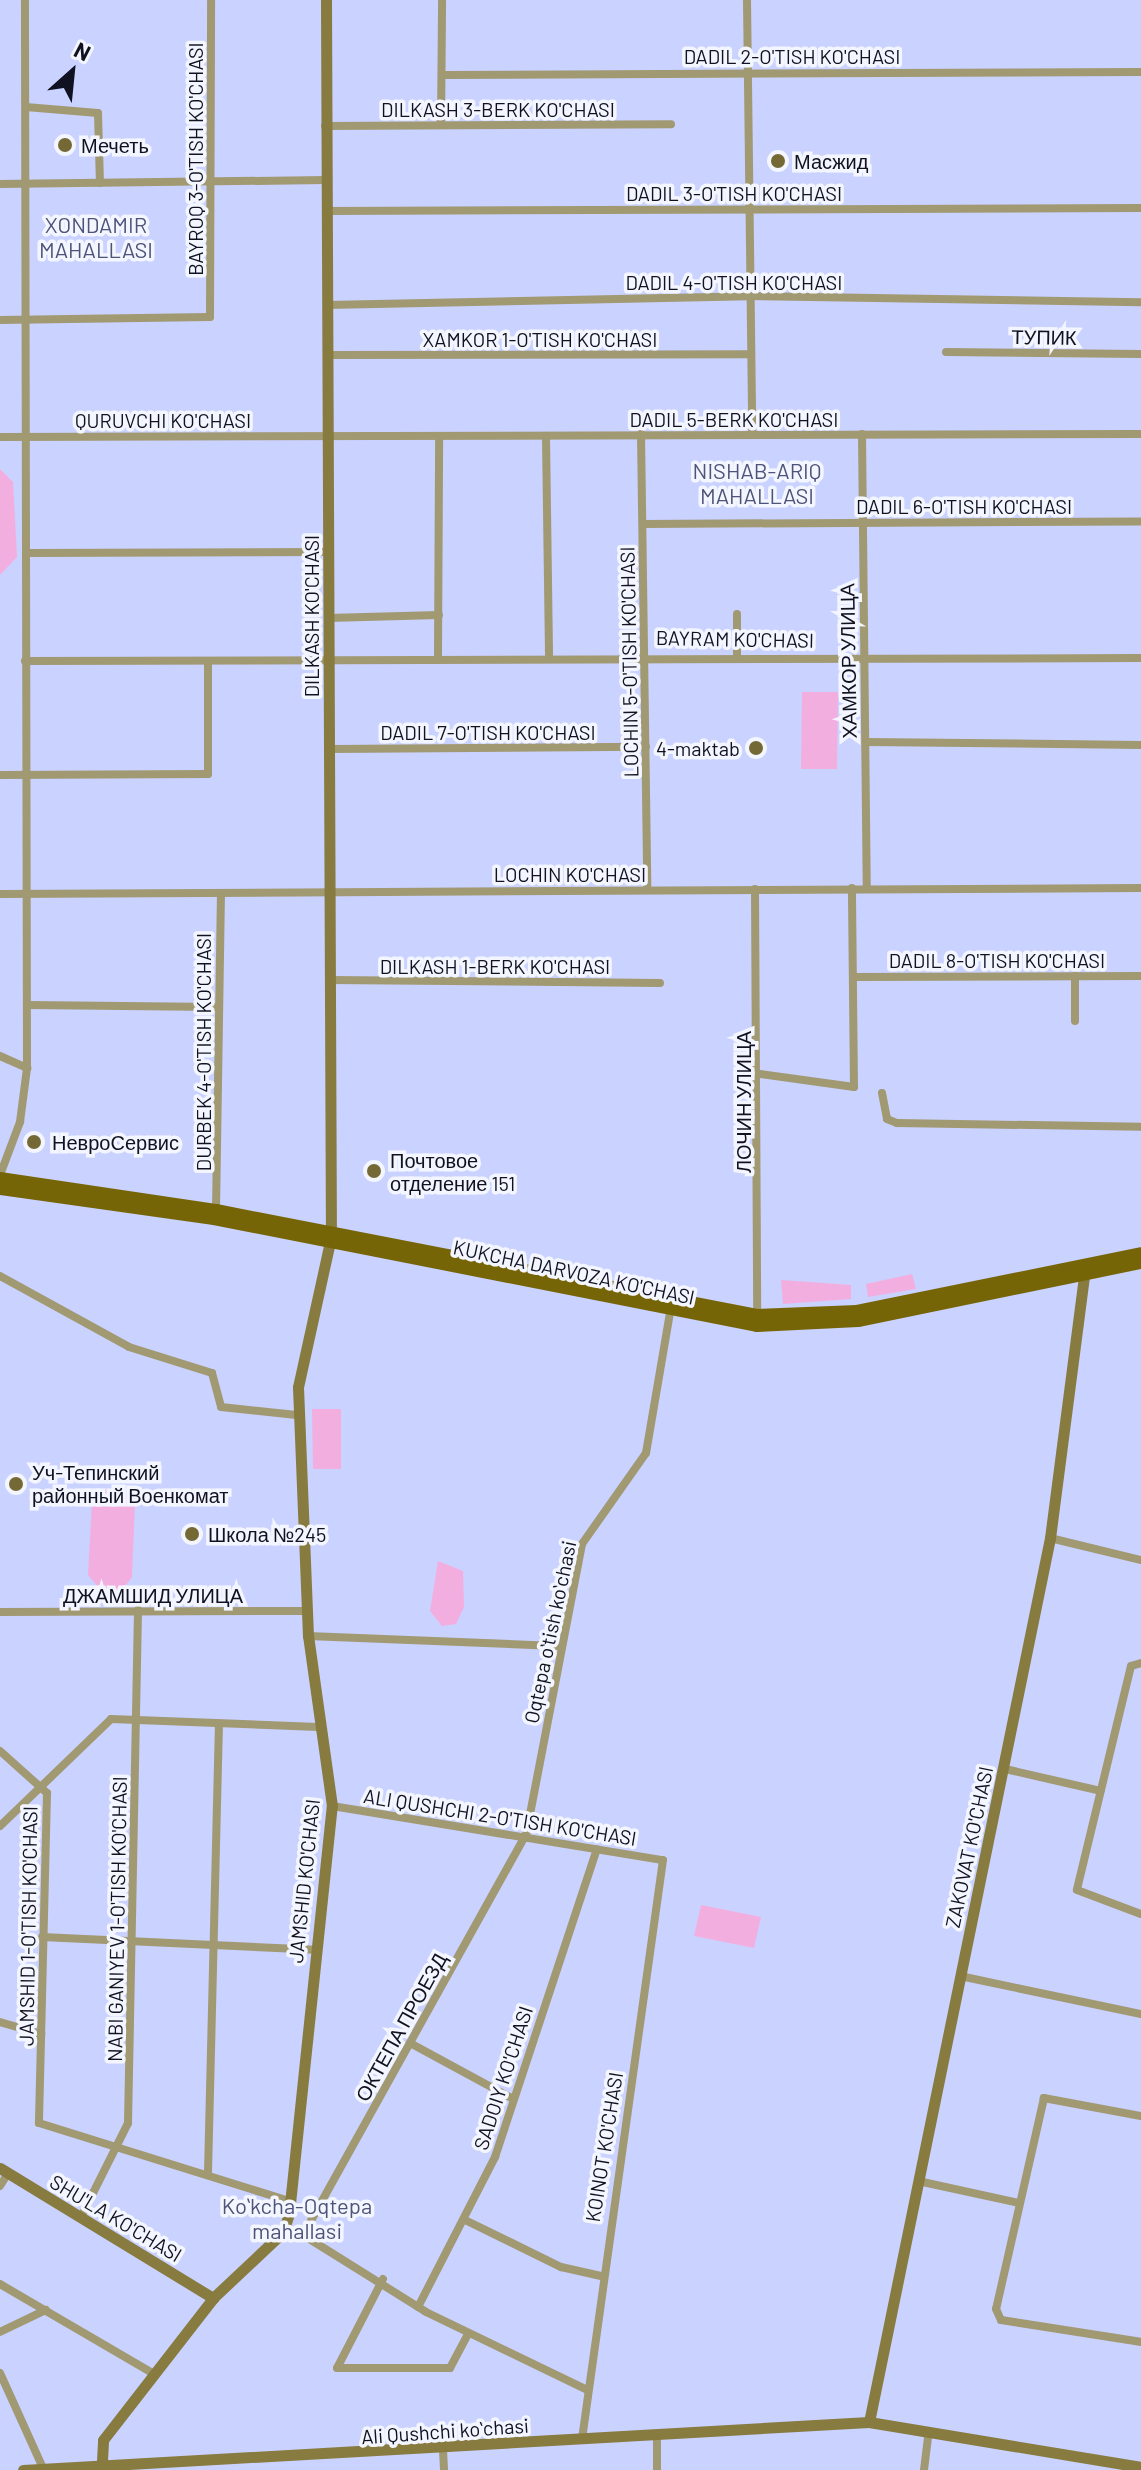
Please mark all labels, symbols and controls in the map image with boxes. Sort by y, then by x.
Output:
north arrow [32,32,112,112]
text: N [70,36,95,66]
street label: BAYROQ 3-O'TISH KO'CHASI [183,42,207,276]
street label: DADIL 2-O'TISH KO'CHASI [684,44,900,68]
street label: DILKASH 3-BERK KO'CHASI [381,97,615,121]
place label: Мечеть [81,133,149,157]
marker: Мечеть [56,136,74,154]
place label: Масжид [794,149,868,173]
marker: Масжид [769,152,787,170]
street label: DADIL 3-O'TISH KO'CHASI [626,181,842,205]
district label: XONDAMIR MAHALLASI [30,211,162,262]
street label: DADIL 4-O'TISH KO'CHASI [626,270,842,294]
street label: ТУПИК [1011,324,1077,350]
street label: XAMKOR 1-O'TISH KO'CHASI [423,327,657,351]
street label: DADIL 5-BERK KO'CHASI [630,407,838,431]
street label: QURUVCHI KO'CHASI [75,408,251,432]
district label: NISHAB-ARIQ MAHALLASI [682,457,832,508]
street label: DADIL 6-O'TISH KO'CHASI [856,494,1072,518]
street label: DILKASH KO'CHASI [299,535,323,697]
street label: LOCHIN 5-O'TISH KO'CHASI [615,546,643,778]
street label: ХАМКОР УЛИЦА [835,583,861,739]
street label: BAYRAM KO'CHASI [656,626,814,652]
street label: DADIL 7-O'TISH KO'CHASI [380,720,596,744]
place label: 4-maktab [656,736,740,760]
marker: 4-maktab [747,739,765,757]
street label: LOCHIN KO'CHASI [494,862,646,886]
street label: DURBEK 4-O'TISH KO'CHASI [191,933,215,1171]
street label: DADIL 8-O'TISH KO'CHASI [889,948,1105,972]
street label: DILKASH 1-BERK KO'CHASI [380,954,610,978]
street label: ЛОЧИН УЛИЦА [731,1031,755,1173]
place label: НевроСервис [52,1130,179,1154]
marker: НевроСервис [23,1131,45,1153]
place label: Почтовое отделение 151 [390,1148,515,1195]
marker: Почтовое отделение 151 [365,1162,383,1180]
street label: KUKCHA DARVOZA KO'CHASI [451,1235,697,1309]
place label: Уч-Тепинский районный Военкомат [32,1460,228,1507]
marker: Уч-Тепинский районный Военкомат [7,1475,25,1493]
place label: Школа №245 [208,1522,326,1546]
marker: Школа №245 [183,1525,201,1543]
street label: Oqtepa oʻtish koʻchasi [519,1538,581,1726]
street label: ДЖАМШИД УЛИЦА [63,1583,243,1607]
street label: ZAKOVAT KO'CHASI [940,1764,998,1930]
street label: NABI GANIYEV 1-O'TISH KO'CHASI [103,1776,131,2062]
street label: ALI QUSHCHI 2-O'TISH KO'CHASI [362,1784,638,1850]
street label: JAMSHID KO'CHASI [283,1798,325,1964]
street label: JAMSHID 1-O'TISH KO'CHASI [14,1806,42,2046]
street label: ОКТЕПА ПРОЕЗД [350,1949,452,2105]
street label: SADOIY KO'CHASI [468,2003,538,2153]
street label: KOINOT KO'CHASI [580,2070,628,2224]
street label: SHU'LA KO'CHASI [46,2169,186,2267]
district label: Koʻkcha-Oqtepa mahallasi [222,2192,372,2244]
street label: Ali Qushchi koʻchasi [360,2413,530,2449]

